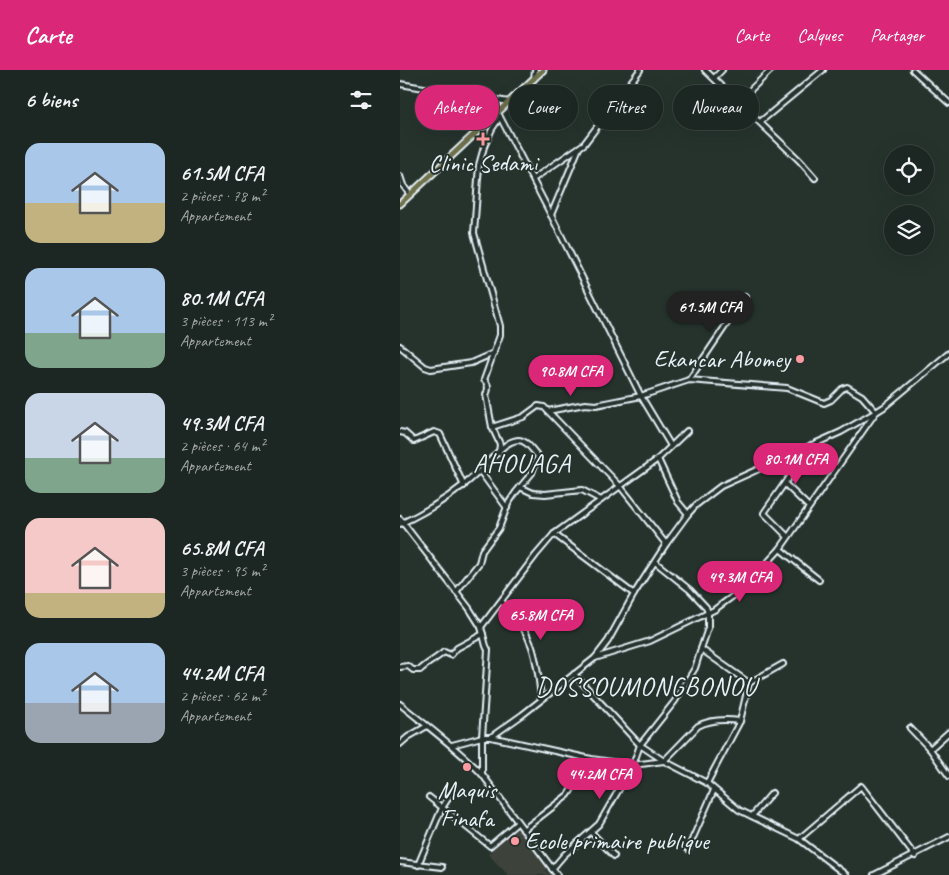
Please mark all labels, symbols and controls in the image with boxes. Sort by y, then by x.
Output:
text: Carte [25,20,72,50]
text: Carte [735,24,769,46]
text: Calques [797,24,842,46]
text: Partager [870,24,924,46]
chip: Acheter [415,85,499,130]
chip: Louer [509,85,578,130]
chip: Filtres [588,85,663,130]
chip: Nouveau [673,85,759,130]
icon: filters [347,86,375,114]
text: 6 biens [25,87,77,113]
marker: Clinic Sedami [476,132,490,146]
map controls [884,145,934,255]
button: locate [884,145,934,195]
place label: Clinic Sedami [429,148,540,178]
text: 61.5M CFA [180,160,263,186]
icon: home [65,163,125,223]
text: 2 pièces · 78 m² [180,186,265,206]
button: layers [884,205,934,255]
text: Appartement [180,206,251,226]
text: 80.1M CFA [180,285,263,311]
icon: home [65,288,125,348]
pin: 61.5M CFA [653,290,767,333]
text: 61.5M CFA [678,297,742,317]
text: 3 pièces · 113 m² [180,311,272,331]
text: Appartement [180,331,251,351]
place label: Ekancar Abomey [654,344,792,374]
marker: Ekancar Abomey [794,353,806,365]
pin: 90.8M CFA [514,354,628,397]
text: 90.8M CFA [539,361,603,381]
text: 49.3M CFA [180,410,263,436]
icon: home [65,413,125,473]
text: 2 pièces · 64 m² [180,436,265,456]
pin: 80.1M CFA [739,442,853,485]
district label: AHOUAGA [473,447,572,480]
text: 80.1M CFA [764,449,828,469]
text: Appartement [180,456,251,476]
text: 65.8M CFA [180,535,263,561]
icon: home [65,538,125,598]
pin: 49.3M CFA [683,560,797,603]
text: 3 pièces · 95 m² [180,561,265,581]
text: 49.3M CFA [708,567,772,587]
text: Appartement [180,581,251,601]
pin: 65.8M CFA [484,598,598,641]
text: 65.8M CFA [509,605,573,625]
text: 44.2M CFA [180,660,263,686]
icon: home [65,663,125,723]
district label: DOSSOUMONGBONOU [535,670,760,703]
text: 2 pièces · 62 m² [180,686,265,706]
text: Appartement [180,706,251,726]
pin: 44.2M CFA [543,758,657,800]
marker: Maquis Finafa [461,761,473,773]
text: 44.2M CFA [568,764,632,784]
place label: Maquis Finafa [438,775,498,833]
place label: Ecole primaire publique [525,826,711,856]
marker: Ecole primaire publique [509,835,521,847]

